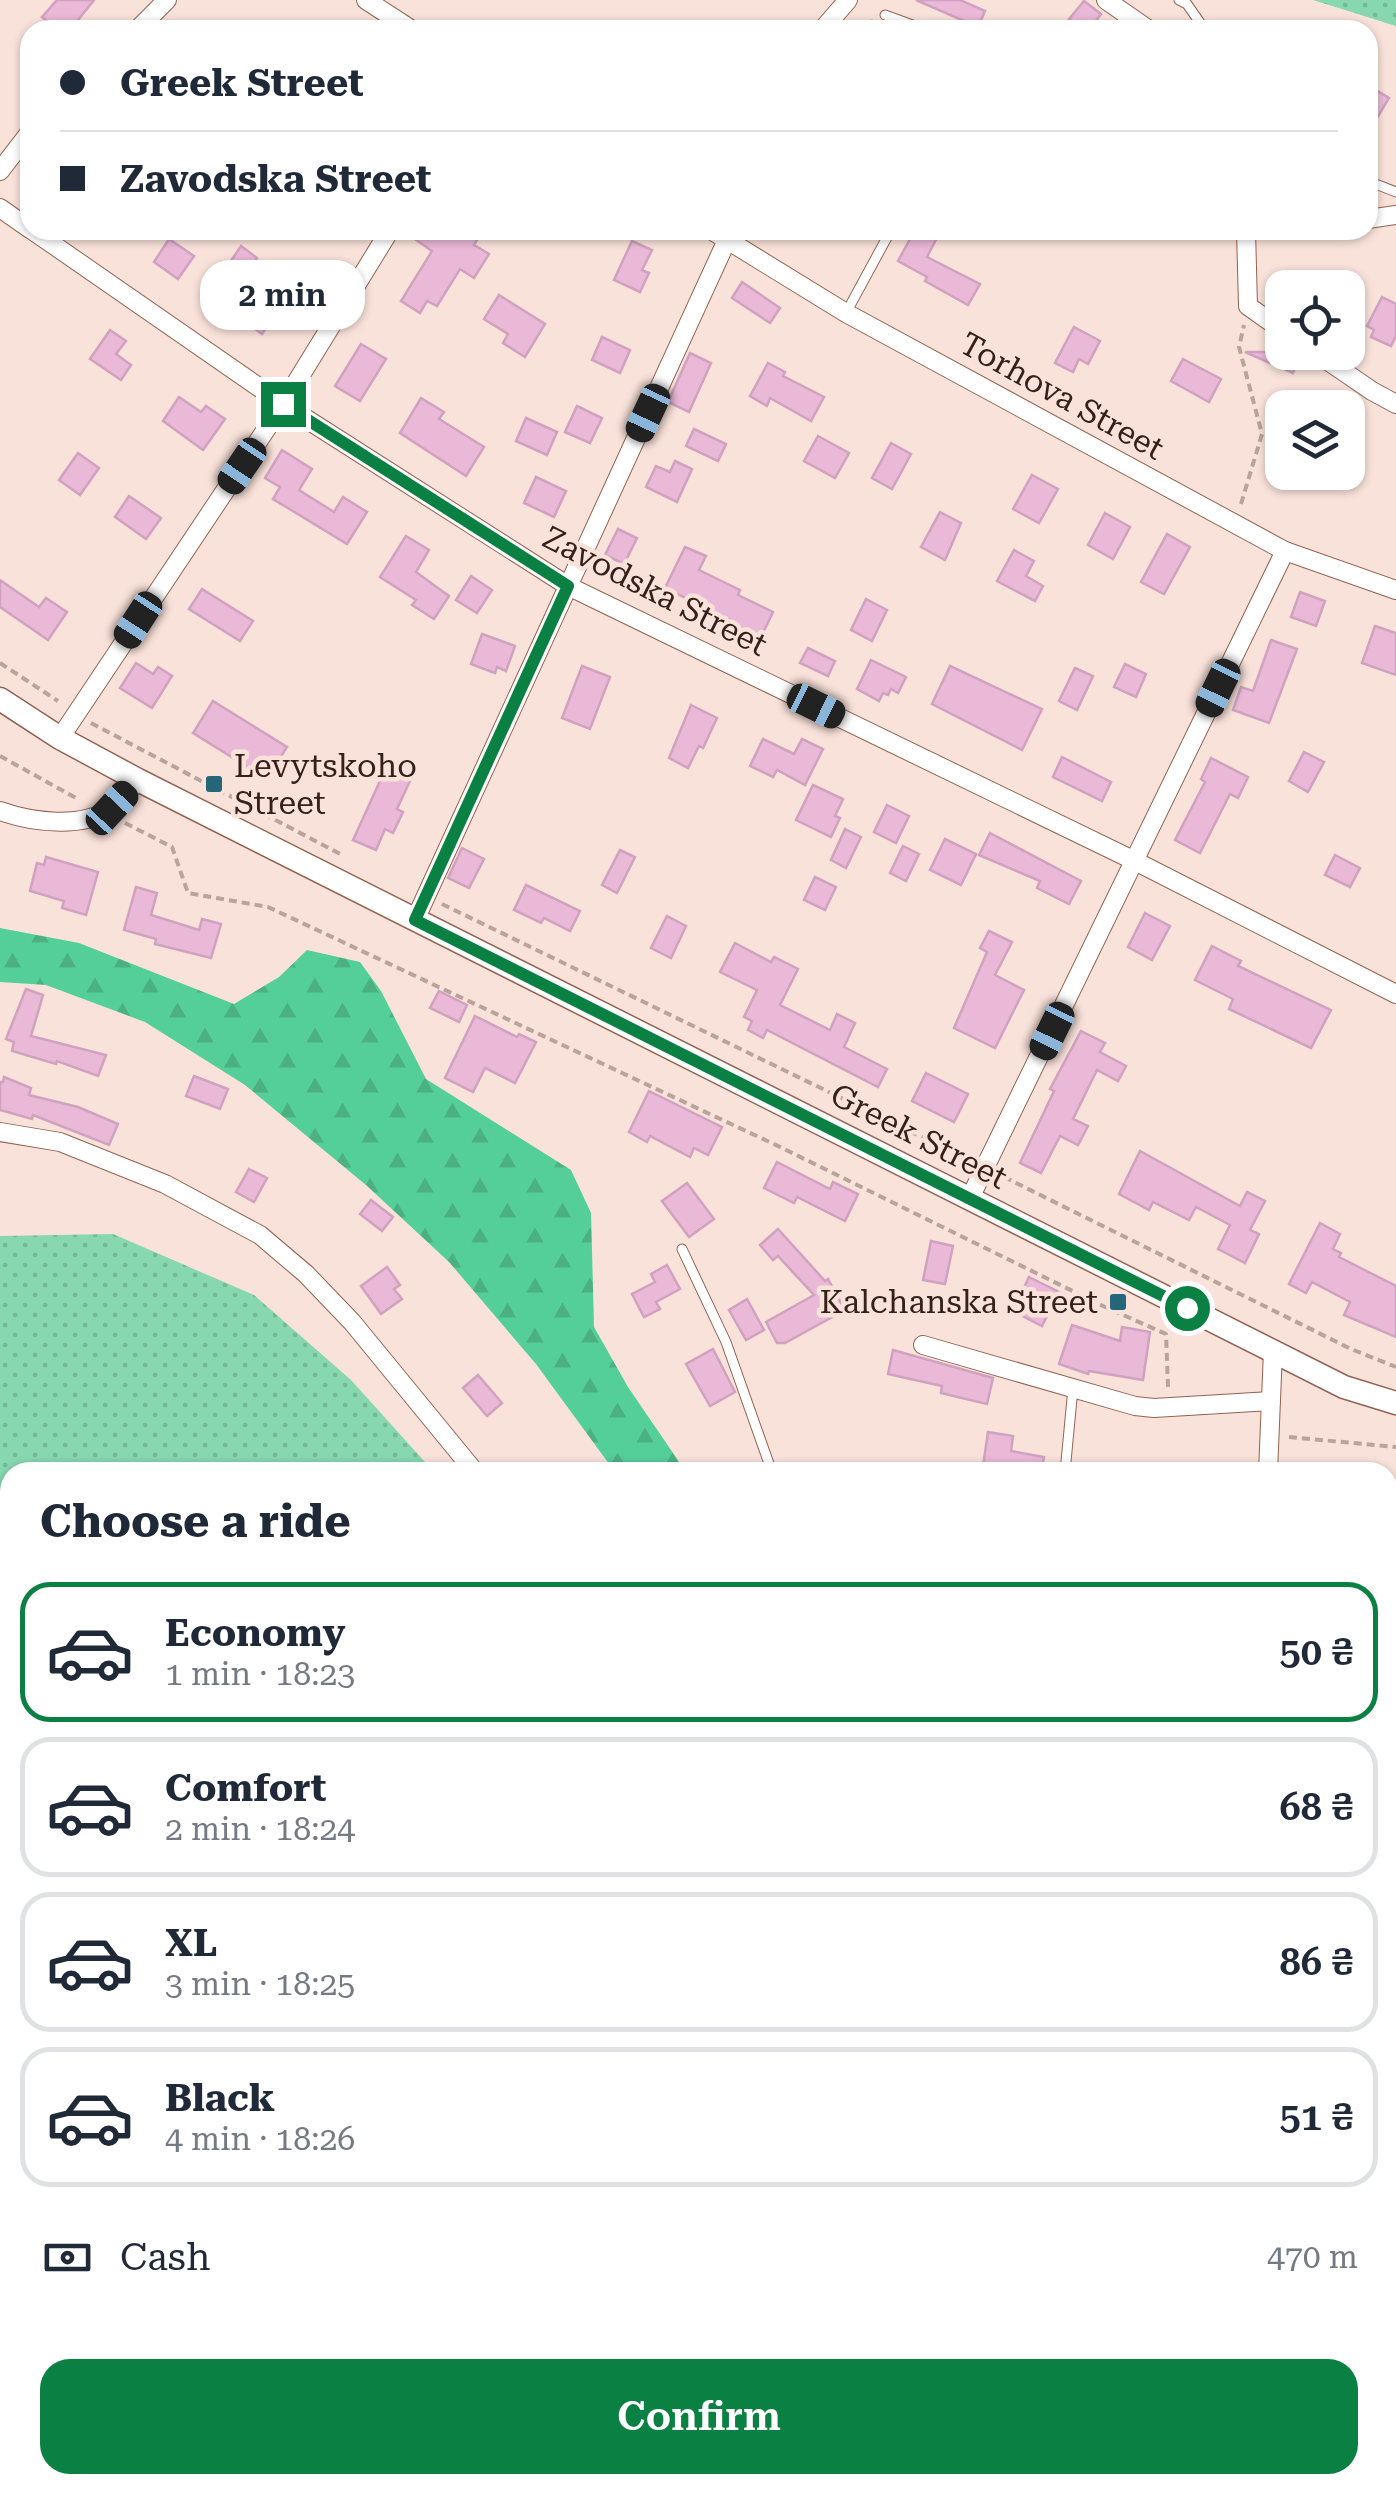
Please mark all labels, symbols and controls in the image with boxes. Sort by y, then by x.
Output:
text: Greek Street [120,61,364,105]
text: Zavodska Street [120,157,432,201]
callout: 2 min [200,259,366,329]
map controls [1265,270,1365,490]
button: locate [1265,270,1365,370]
text: 2 min [238,276,327,314]
street label: Torhova Street [954,324,1170,468]
car [622,379,674,447]
route end [261,382,306,427]
button: layers [1265,390,1365,490]
car [213,433,271,499]
street label: Zavodska Street [537,518,773,664]
car [109,587,167,653]
car [1191,654,1245,722]
car [782,679,850,733]
place label: Levytskoho Street [234,747,417,822]
marker: Levytskoho Street [203,773,225,795]
car [81,776,143,840]
car [1025,997,1079,1065]
street label: Greek Street [824,1075,1014,1197]
place label: Kalchanska Street [820,1283,1098,1321]
route start [1165,1286,1210,1331]
marker: Kalchanska Street [1107,1291,1129,1313]
text: Choose a ride [40,1495,351,1548]
icon: car [45,1607,135,1697]
text: Economy [165,1611,345,1655]
text: 50 ₴ [1280,1630,1353,1674]
text: 1 min · 18:23 [165,1655,355,1693]
icon: car [45,1762,135,1852]
text: Comfort [165,1766,326,1810]
text: 68 ₴ [1280,1785,1353,1829]
text: 2 min · 18:24 [165,1810,355,1848]
icon: car [45,1917,135,2007]
text: XL [165,1921,217,1965]
text: 86 ₴ [1280,1940,1353,1984]
text: 3 min · 18:25 [165,1965,355,2003]
icon: car [45,2072,135,2162]
text: Black [165,2076,275,2120]
text: 51 ₴ [1280,2095,1353,2139]
text: 4 min · 18:26 [165,2120,355,2158]
icon: cash [40,2230,95,2285]
text: Cash [120,2235,210,2279]
text: 470 m [1267,2238,1358,2276]
button: Confirm [40,2359,1358,2474]

